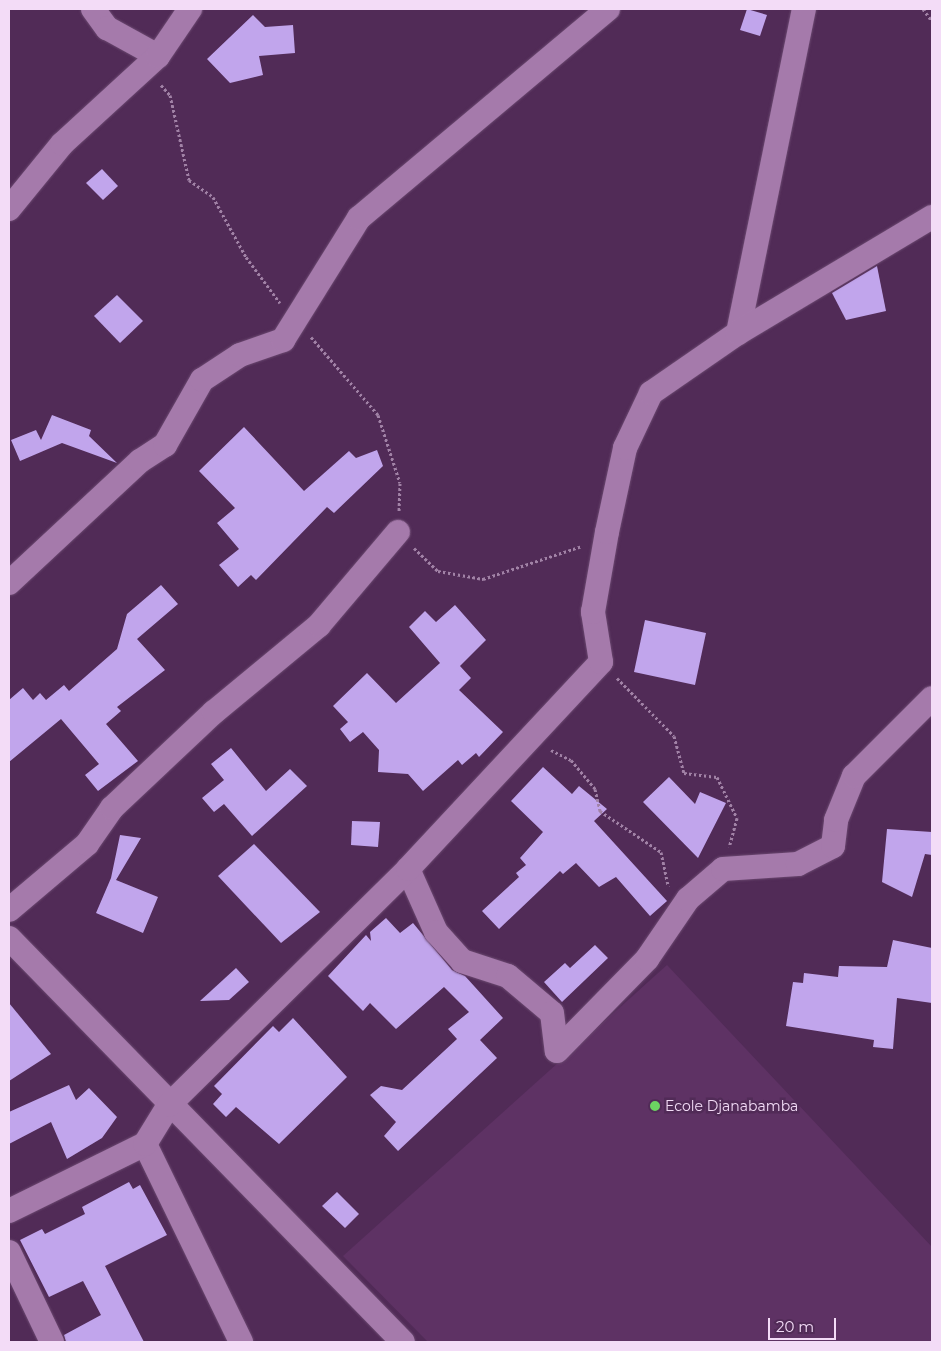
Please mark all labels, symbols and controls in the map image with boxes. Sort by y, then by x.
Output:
place label: Ecole Djanabamba [665,1098,798,1114]
marker: Ecole Djanabamba [649,1100,661,1112]
scale bar [771,1308,838,1340]
text: 20 m [776,1317,814,1336]

